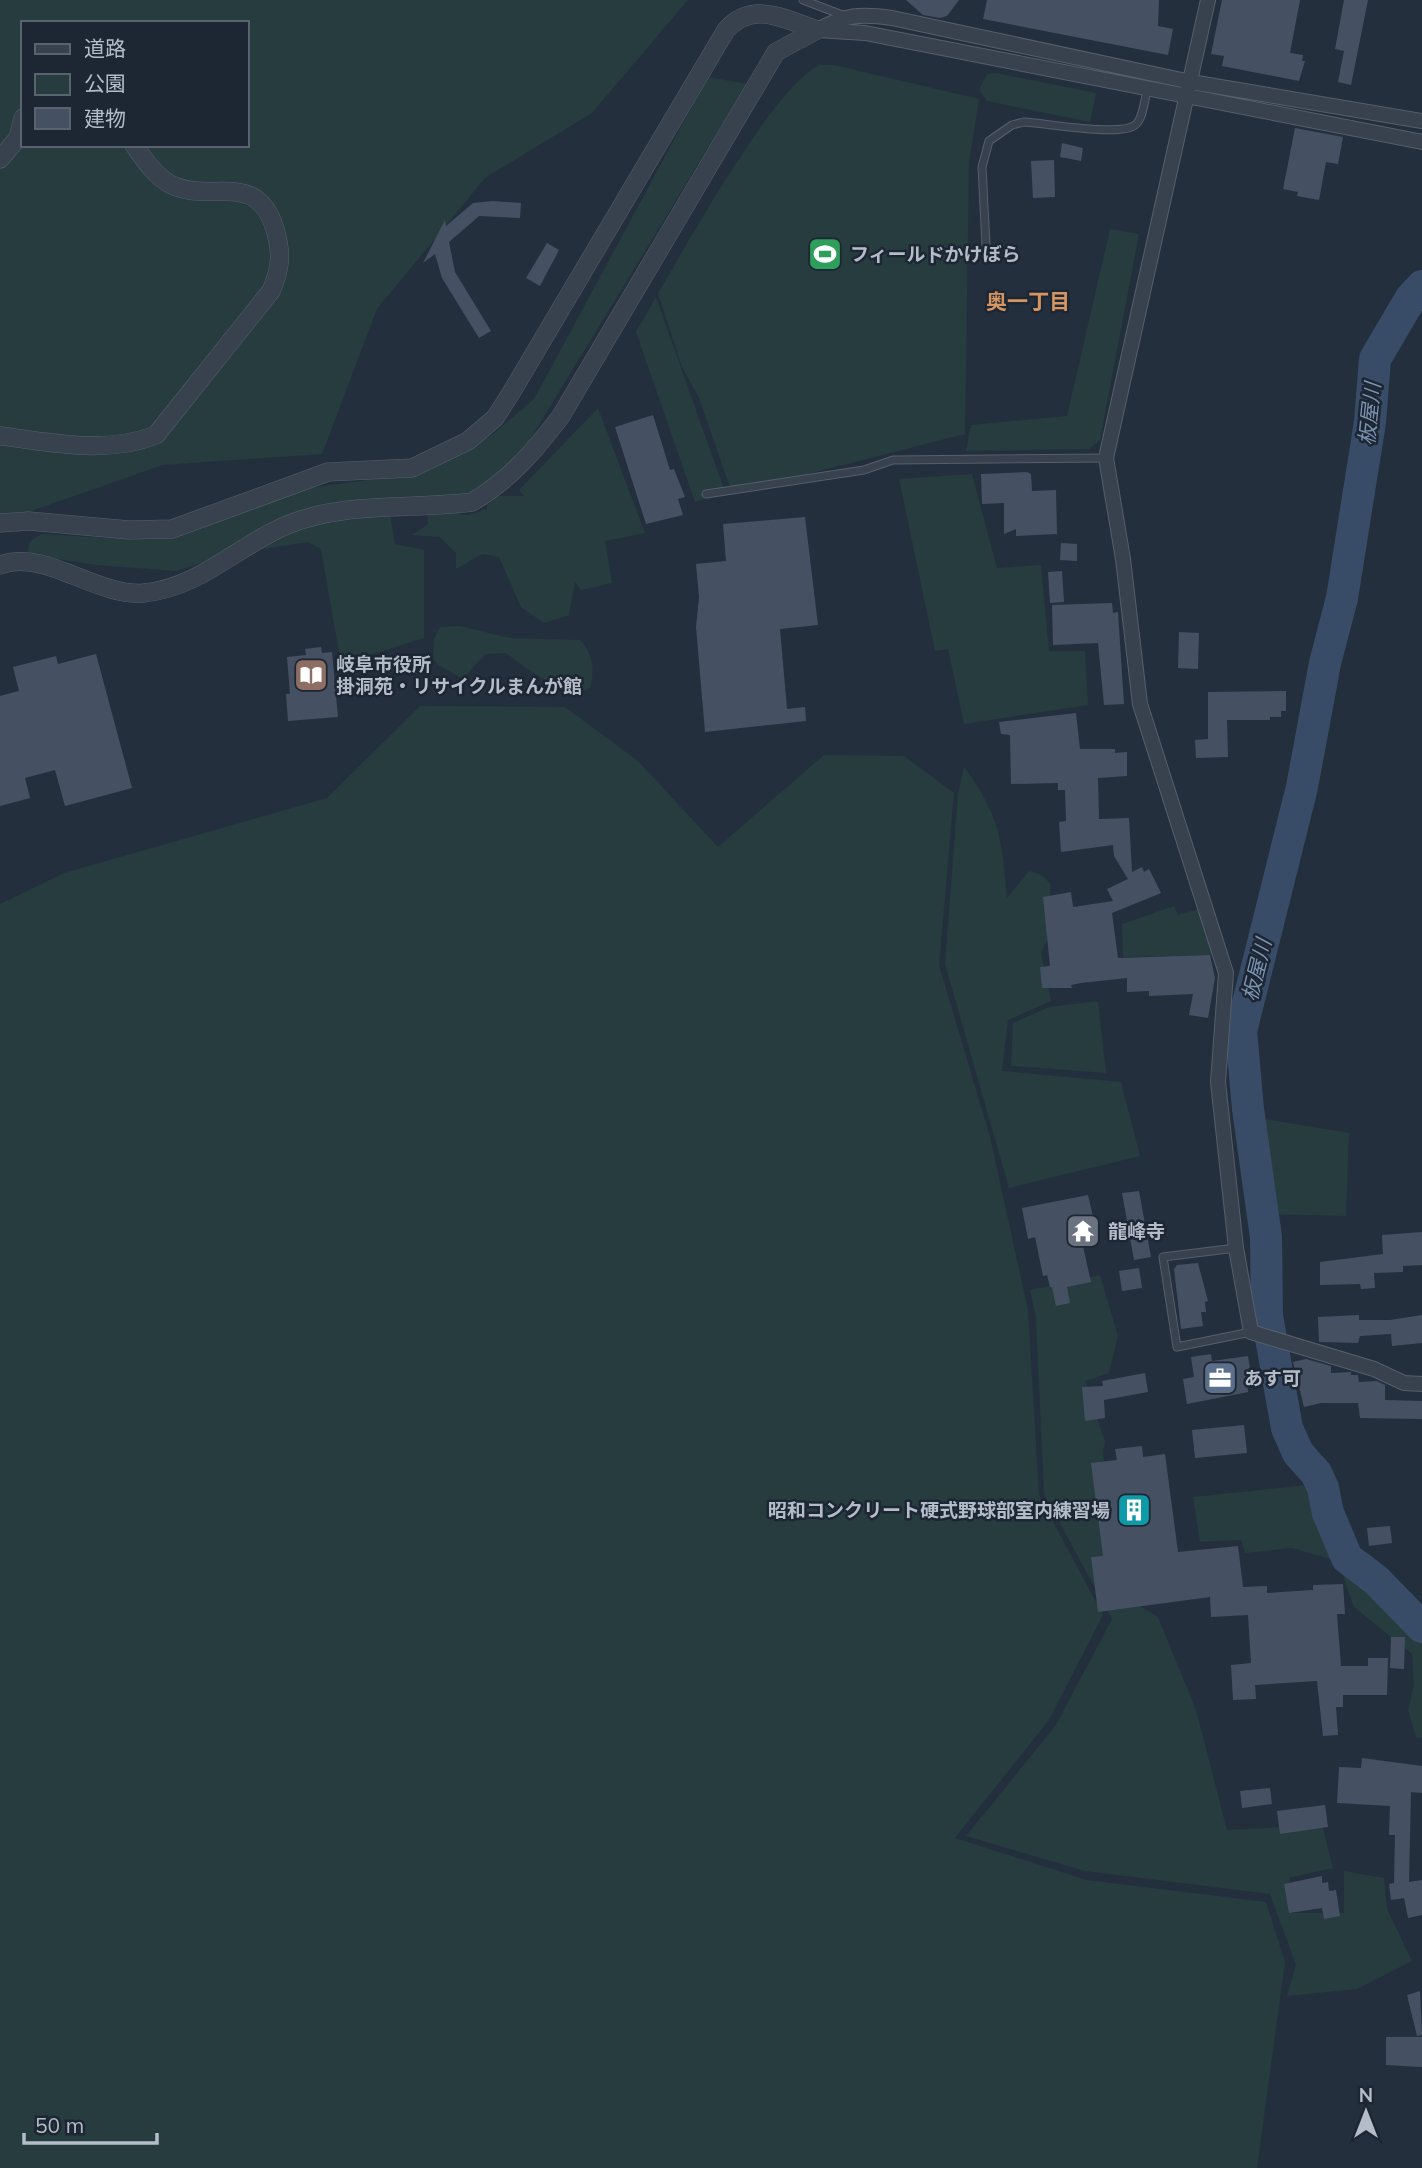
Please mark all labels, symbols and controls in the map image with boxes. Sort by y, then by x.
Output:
legend [21,21,248,147]
text: 道路 [84,35,126,61]
text: 公園 [84,70,126,96]
text: 建物 [84,105,126,131]
sports icon: フィールドかけぼら [806,235,844,273]
place label: フィールドかけぼら [850,242,1021,266]
district label: 奥一丁目 [986,288,1070,314]
water label: 板屋川 [1353,379,1385,447]
place label: 岐阜市役所 掛洞苑・リサイクルまんが館 [336,652,582,698]
library icon: 岐阜市役所 掛洞苑・リサイクルまんが館 [292,656,330,694]
water label: 板屋川 [1236,934,1277,1003]
temple icon: 龍峰寺 [1064,1212,1102,1250]
place label: 龍峰寺 [1108,1219,1165,1243]
office icon: あす可 [1201,1359,1239,1397]
place label: あす可 [1244,1366,1301,1390]
building icon: 昭和コンクリート硬式野球部室内練習場 [1115,1491,1153,1529]
place label: 昭和コンクリート硬式野球部室内練習場 [768,1498,1110,1522]
north arrow [1331,2077,1401,2147]
text: N [1359,2083,1373,2107]
scale bar [24,2102,158,2146]
text: 50 m [35,2112,84,2138]

